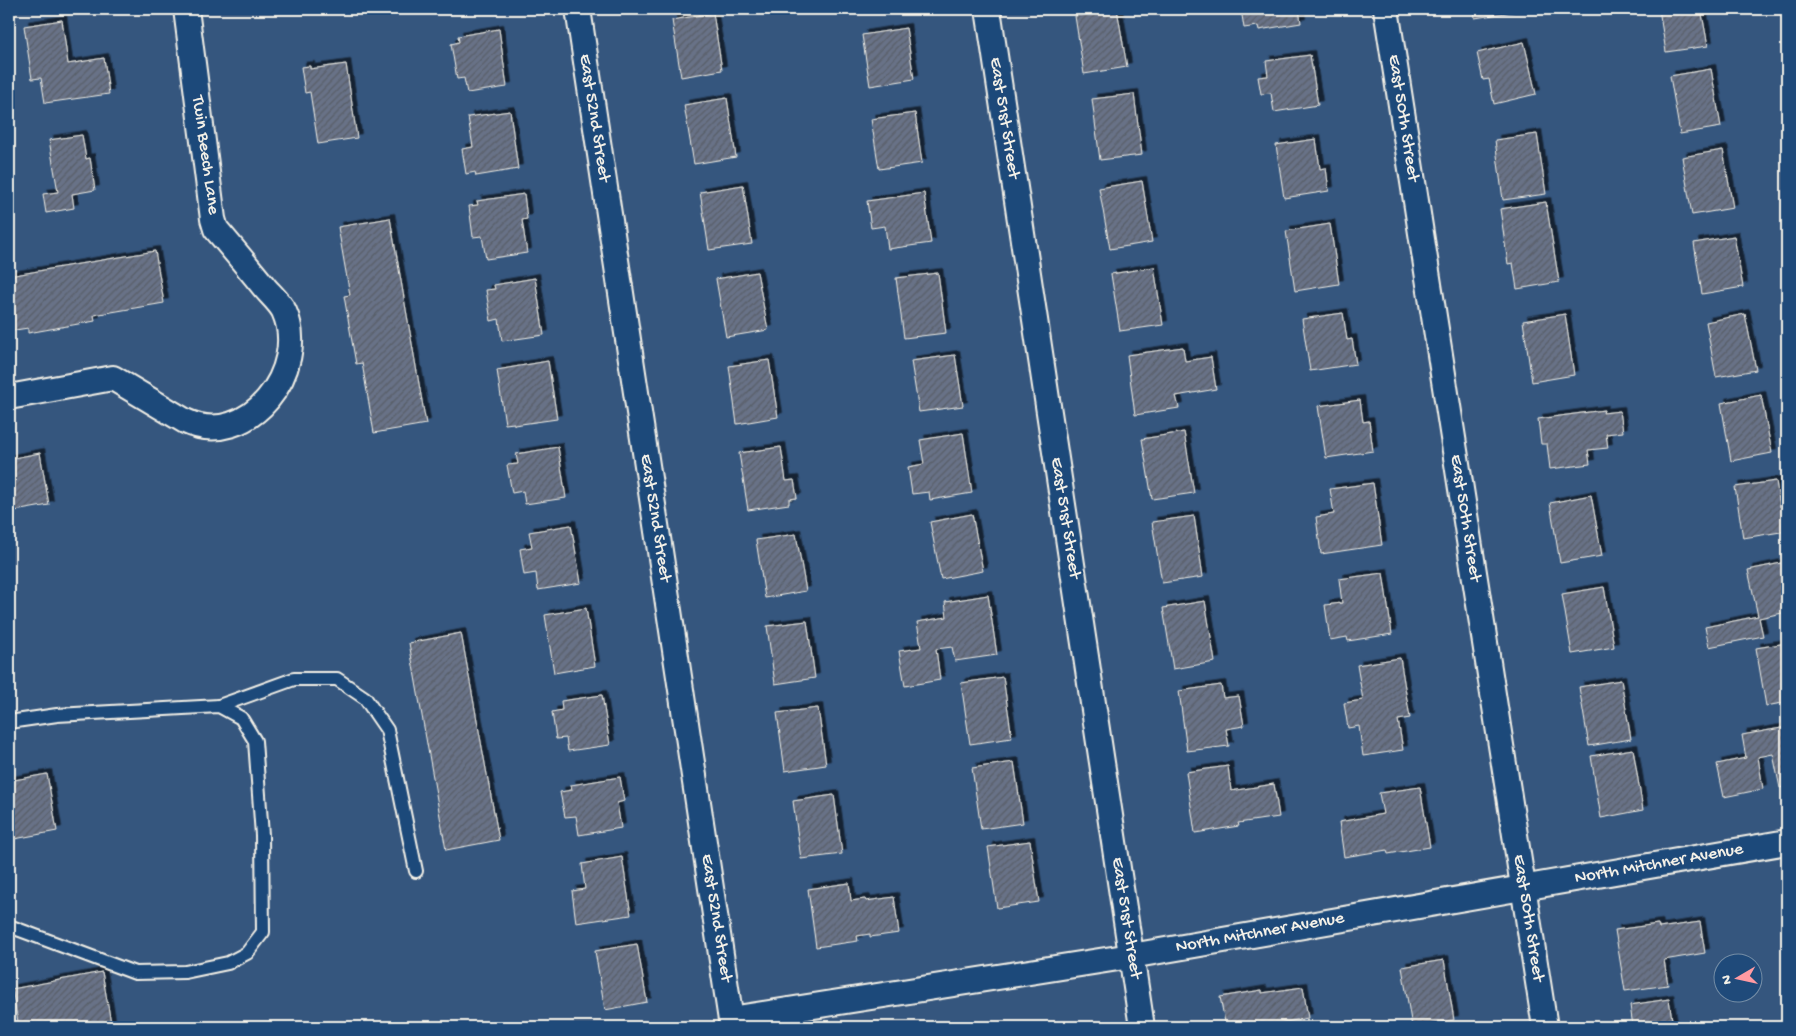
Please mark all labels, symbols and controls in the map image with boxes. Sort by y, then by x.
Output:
street label: East 52nd Street [574,53,615,185]
street label: East 50th Street [1383,53,1424,185]
street label: East 51st Street [984,56,1024,182]
street label: Twin Beech Lane [186,93,224,216]
street label: East 52nd Street [635,453,676,585]
street label: East 50th Street [1445,453,1486,585]
street label: East 51st Street [1045,456,1085,582]
street label: North Mitchner Avenue [1573,839,1746,889]
street label: East 52nd Street [696,853,737,985]
street label: East 50th Street [1508,853,1549,985]
street label: East 51st Street [1106,856,1146,982]
street label: North Mitchner Avenue [1174,908,1347,958]
north arrow [1714,954,1764,1004]
text: N [1719,974,1737,985]

